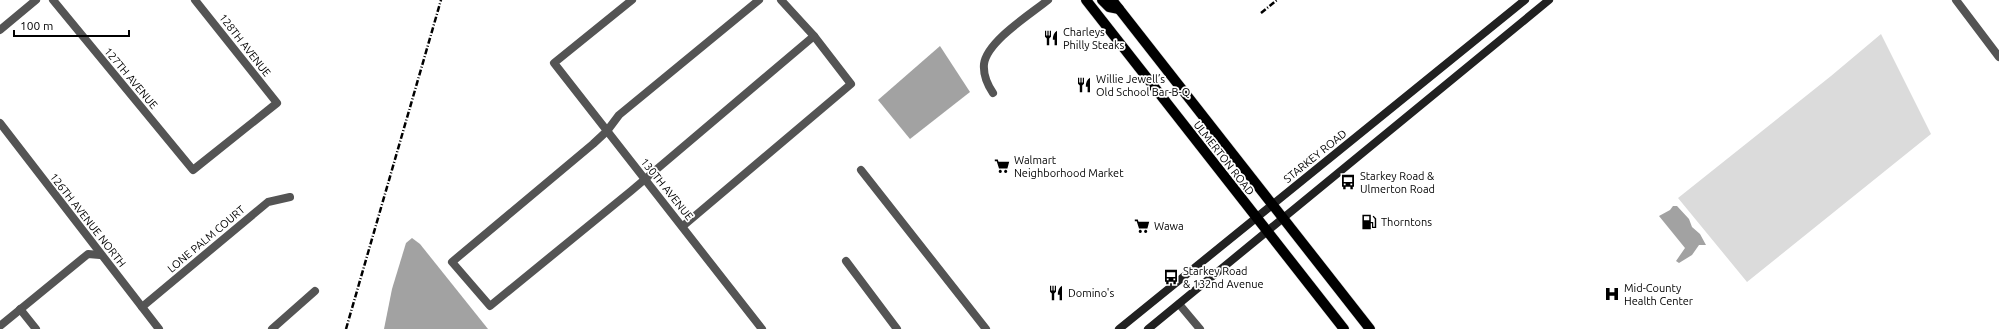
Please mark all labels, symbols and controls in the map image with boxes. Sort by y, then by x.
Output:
street label: 128TH AVENUE [217,11,273,79]
scale bar [14,12,129,38]
text: 100 m [20,19,53,32]
place label: Charleys Philly Steaks [1063,26,1124,51]
restaurant icon: Charleys Philly Steaks [1042,29,1060,47]
street label: 127TH AVENUE [102,45,160,111]
place label: Willie Jewell’s Old School Bar-B-Q [1096,73,1190,98]
restaurant icon: Willie Jewell’s Old School Bar-B-Q [1075,76,1093,94]
street label: ULMERTON ROAD [1191,119,1257,198]
street label: STARKEY ROAD [1281,127,1349,185]
place label: Walmart Neighborhood Market [1014,154,1124,179]
street label: 130TH AVENUE [638,156,696,222]
supermarket icon: Walmart Neighborhood Market [993,157,1011,175]
place label: Starkey Road & Ulmerton Road [1360,170,1435,195]
street label: 126TH AVENUE NORTH [48,171,128,269]
bus stop icon: Starkey Road & Ulmerton Road [1339,173,1357,191]
street label: LONE PALM COURT [165,203,247,275]
fuel station icon: Thorntons [1360,213,1378,231]
place label: Thorntons [1381,216,1432,228]
supermarket icon: Wawa [1133,217,1151,235]
place label: Wawa [1154,220,1184,232]
place label: Starkey Road & 132nd Avenue [1183,265,1264,290]
bus stop icon: Starkey Road & 132nd Avenue [1162,268,1180,286]
place label: Mid-County Health Center [1624,282,1694,307]
restaurant icon: Domino's [1047,284,1065,302]
hospital icon: Mid-County Health Center [1603,285,1621,303]
place label: Domino's [1068,287,1115,299]

